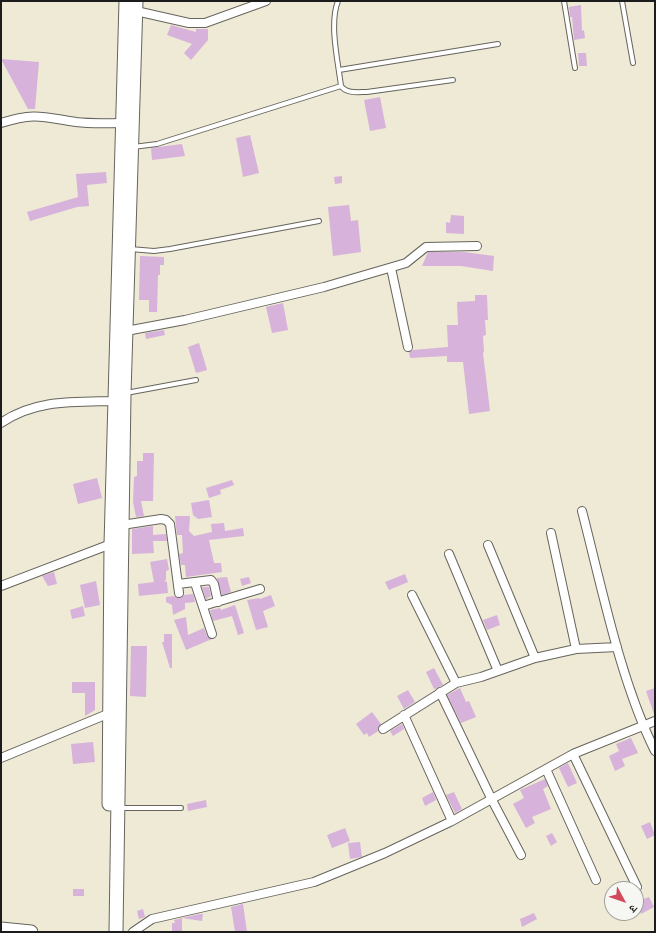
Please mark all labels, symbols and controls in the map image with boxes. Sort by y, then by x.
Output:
north arrow [604,881,644,921]
text: उ [626,902,640,915]

